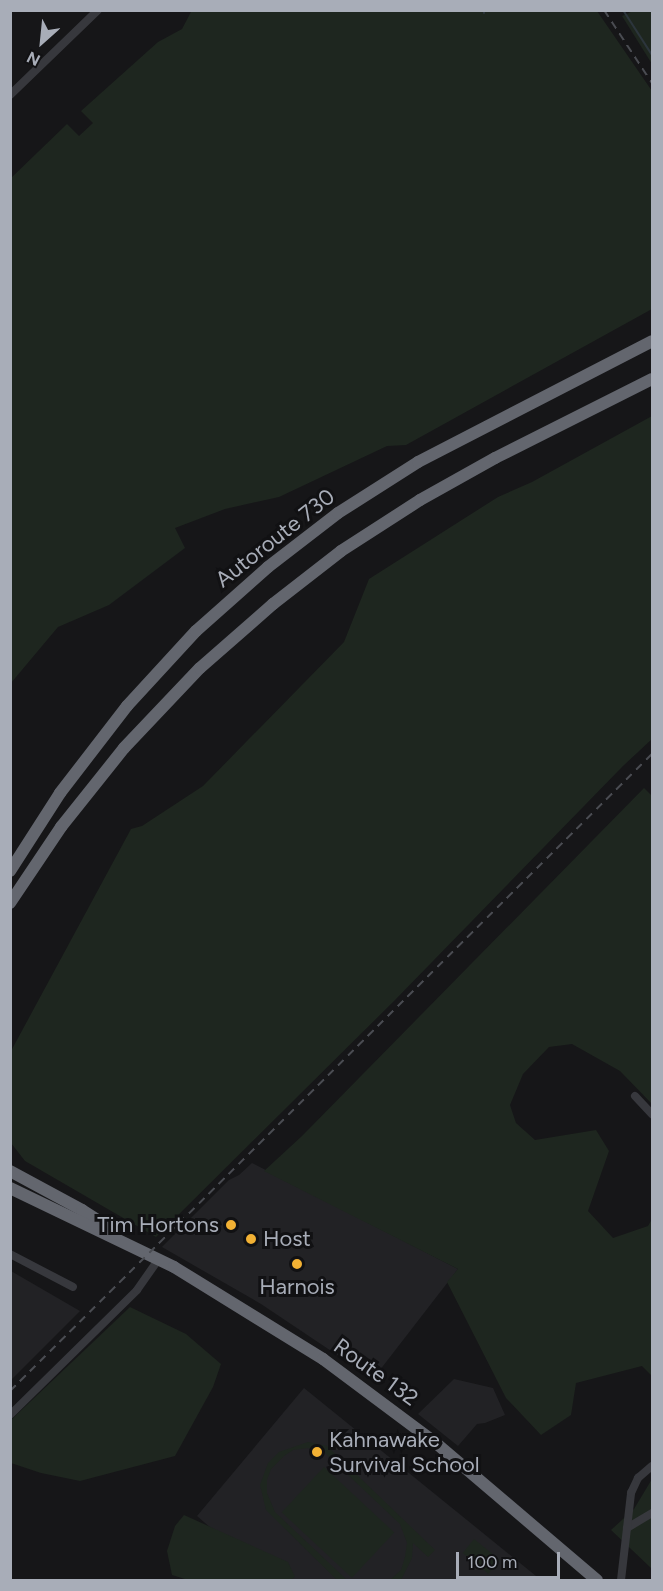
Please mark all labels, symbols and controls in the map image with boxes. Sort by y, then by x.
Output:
north arrow [12,12,72,72]
text: N [24,47,43,70]
street label: Autoroute 730 [210,483,340,593]
place label: Tim Hortons [97,1212,219,1238]
marker: Tim Hortons [224,1218,238,1232]
place label: Host [263,1226,311,1252]
marker: Host [244,1232,258,1246]
marker: Harnois [290,1257,304,1271]
place label: Harnois [259,1274,335,1300]
street label: Route 132 [329,1333,423,1411]
place label: Kahnawake Survival School [329,1426,479,1478]
marker: Kahnawake Survival School [310,1445,324,1459]
scale bar [459,1540,562,1578]
text: 100 m [467,1551,517,1573]

